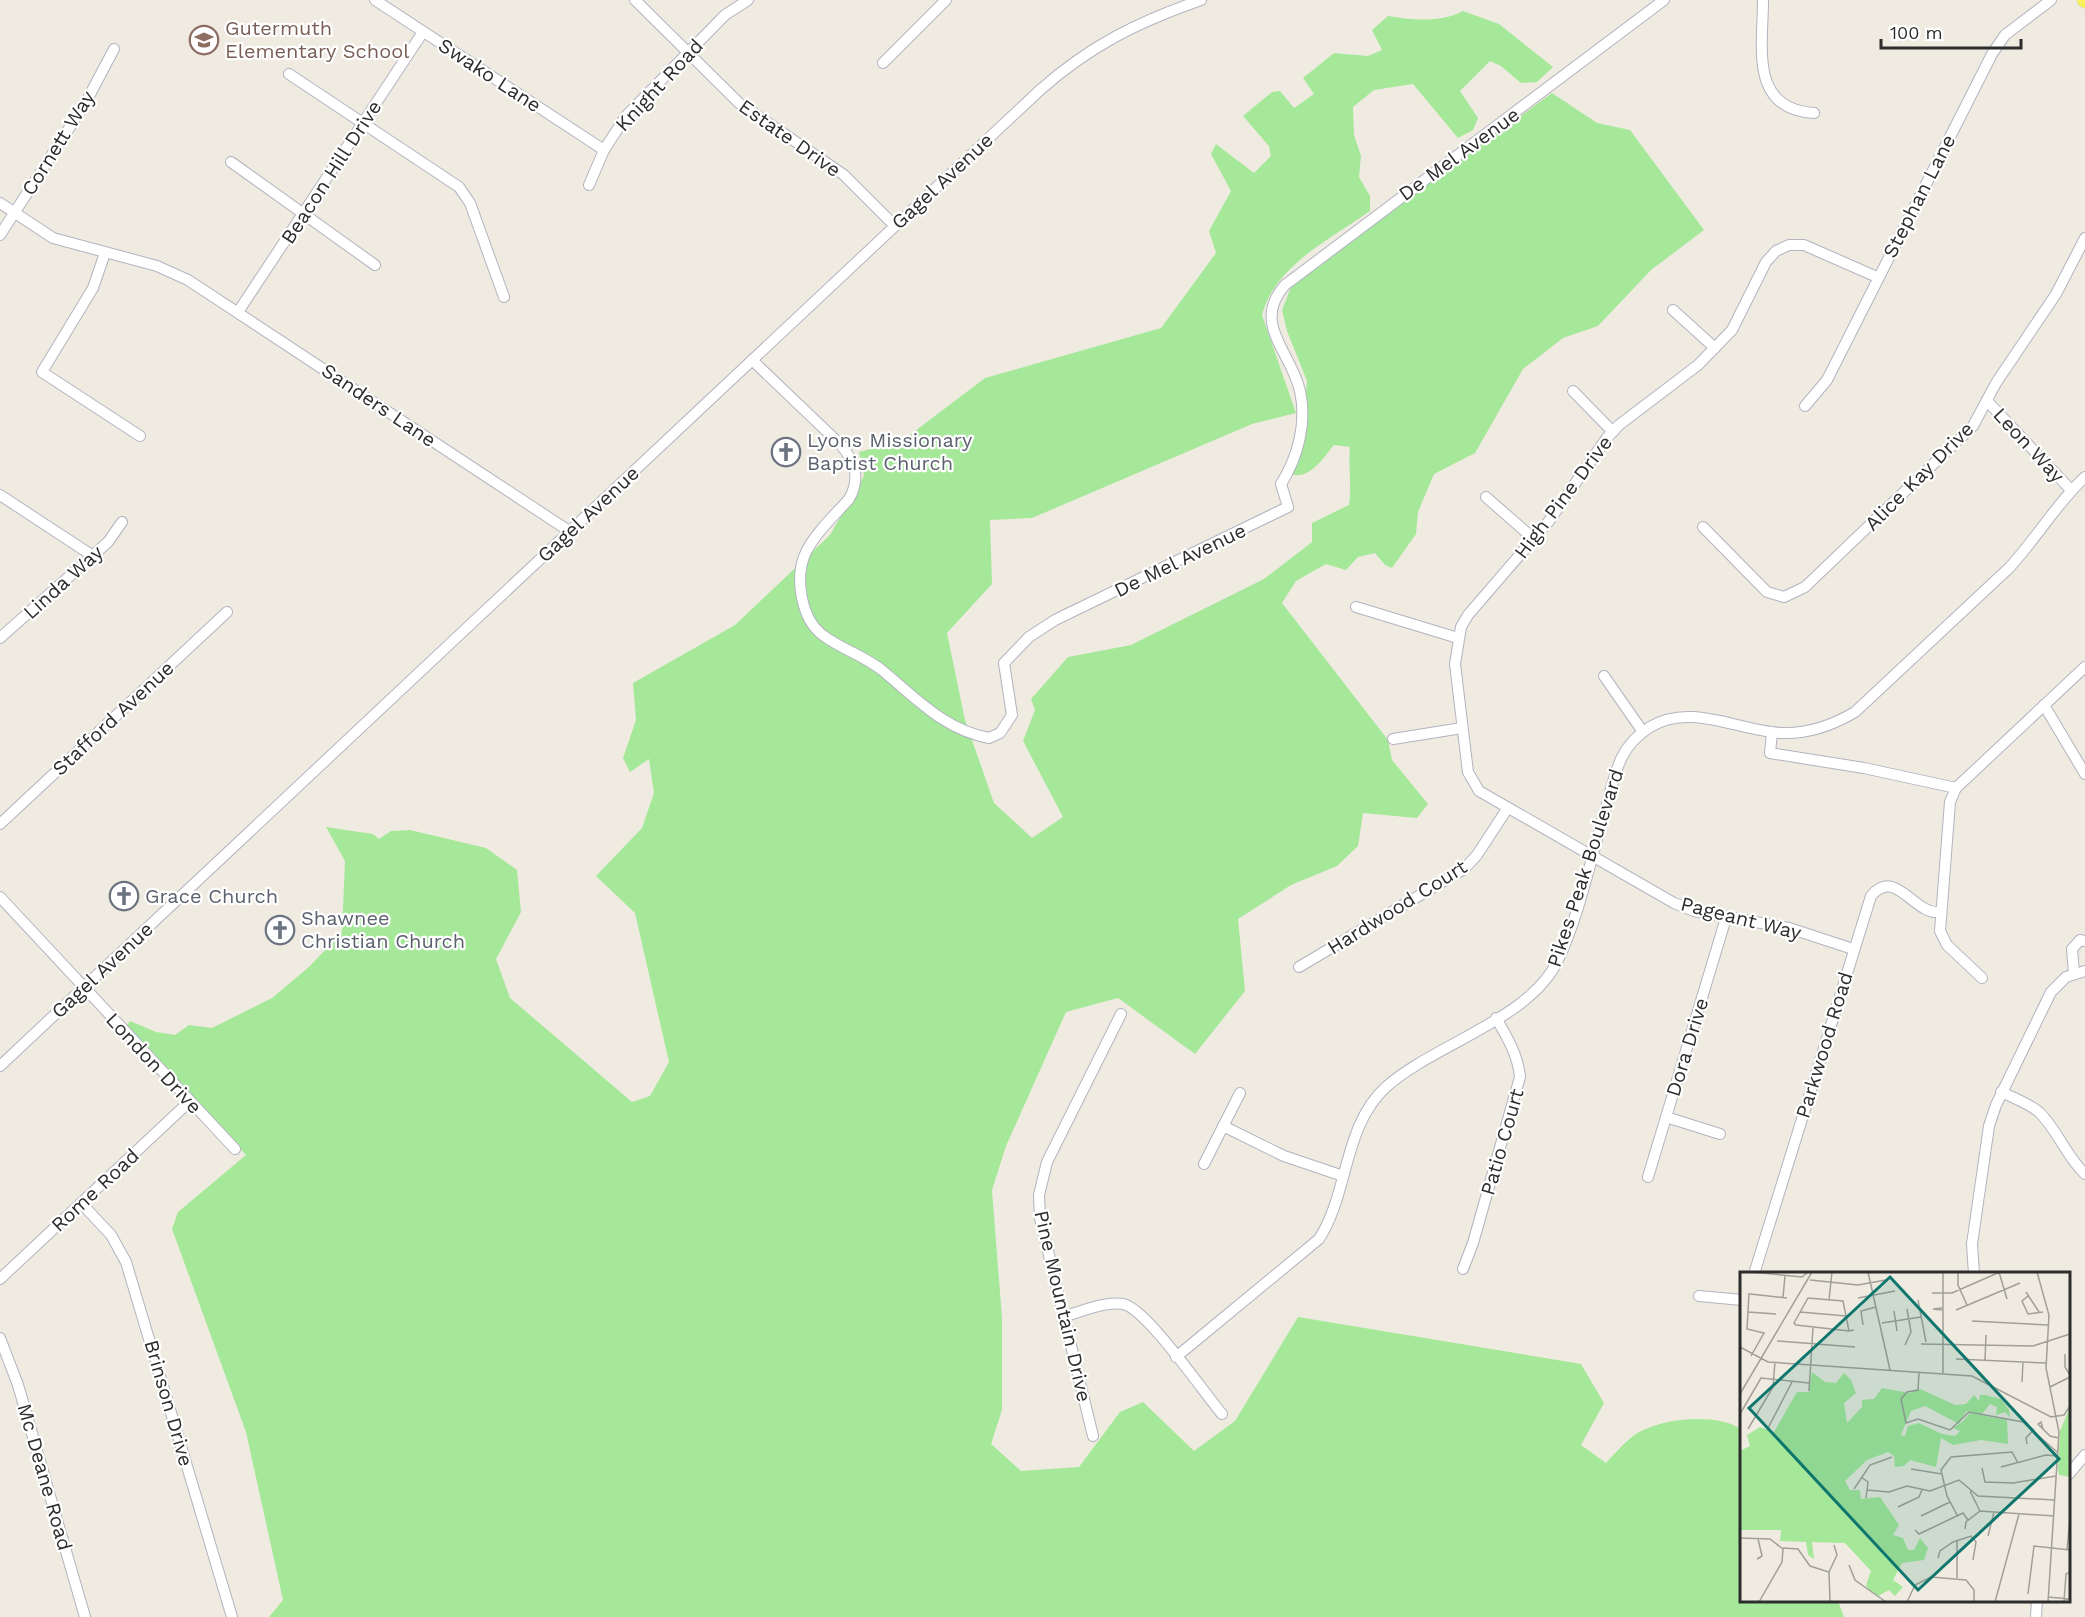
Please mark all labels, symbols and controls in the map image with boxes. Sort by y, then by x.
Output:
scale bar [1881,12,2020,50]
place label: Gutermuth Elementary School [225,16,409,63]
text: 100 m [1890,22,1943,43]
school or university icon: Gutermuth Elementary School [188,24,220,56]
street label: Swako Lane [434,33,546,117]
street label: Knight Road [610,34,708,136]
street label: Cornett Way [16,86,100,200]
street label: Estate Drive [734,94,846,182]
street label: Beacon Hill Drive [276,96,386,248]
street label: De Mel Avenue [1394,102,1524,206]
street label: Gagel Avenue [886,128,998,234]
street label: Stephan Lane [1878,130,1960,262]
street label: Sanders Lane [317,358,441,452]
street label: Leon Way [1988,403,2070,488]
street label: Alice Kay Drive [1860,417,1978,535]
place label: Lyons Missionary Baptist Church [807,428,973,475]
street label: High Pine Drive [1509,431,1617,563]
church icon: Lyons Missionary Baptist Church [770,436,802,468]
street label: Gagel Avenue [532,461,644,567]
street label: De Mel Avenue [1110,518,1250,602]
street label: Linda Way [18,540,108,624]
street label: Stafford Avenue [47,656,179,780]
street label: Pikes Peak Boulevard [1542,766,1628,970]
street label: Hardwood Court [1323,854,1472,960]
church icon: Grace Church [108,880,140,912]
place label: Grace Church [145,884,278,908]
street label: Pageant Way [1678,891,1804,945]
place label: Shawnee Christian Church [301,906,465,953]
church icon: Shawnee Christian Church [264,914,296,946]
street label: Gagel Avenue [46,917,158,1023]
street label: Parkwood Road [1790,969,1858,1121]
street label: Dora Drive [1661,995,1713,1099]
street label: London Drive [101,1007,207,1119]
street label: Patio Court [1475,1085,1529,1198]
street label: Rome Road [46,1143,144,1237]
street label: Pine Mountain Drive [1029,1208,1097,1404]
inset map [1740,1272,2070,1602]
street label: Brinson Drive [139,1337,199,1469]
street label: Mc Deane Road [13,1401,77,1553]

